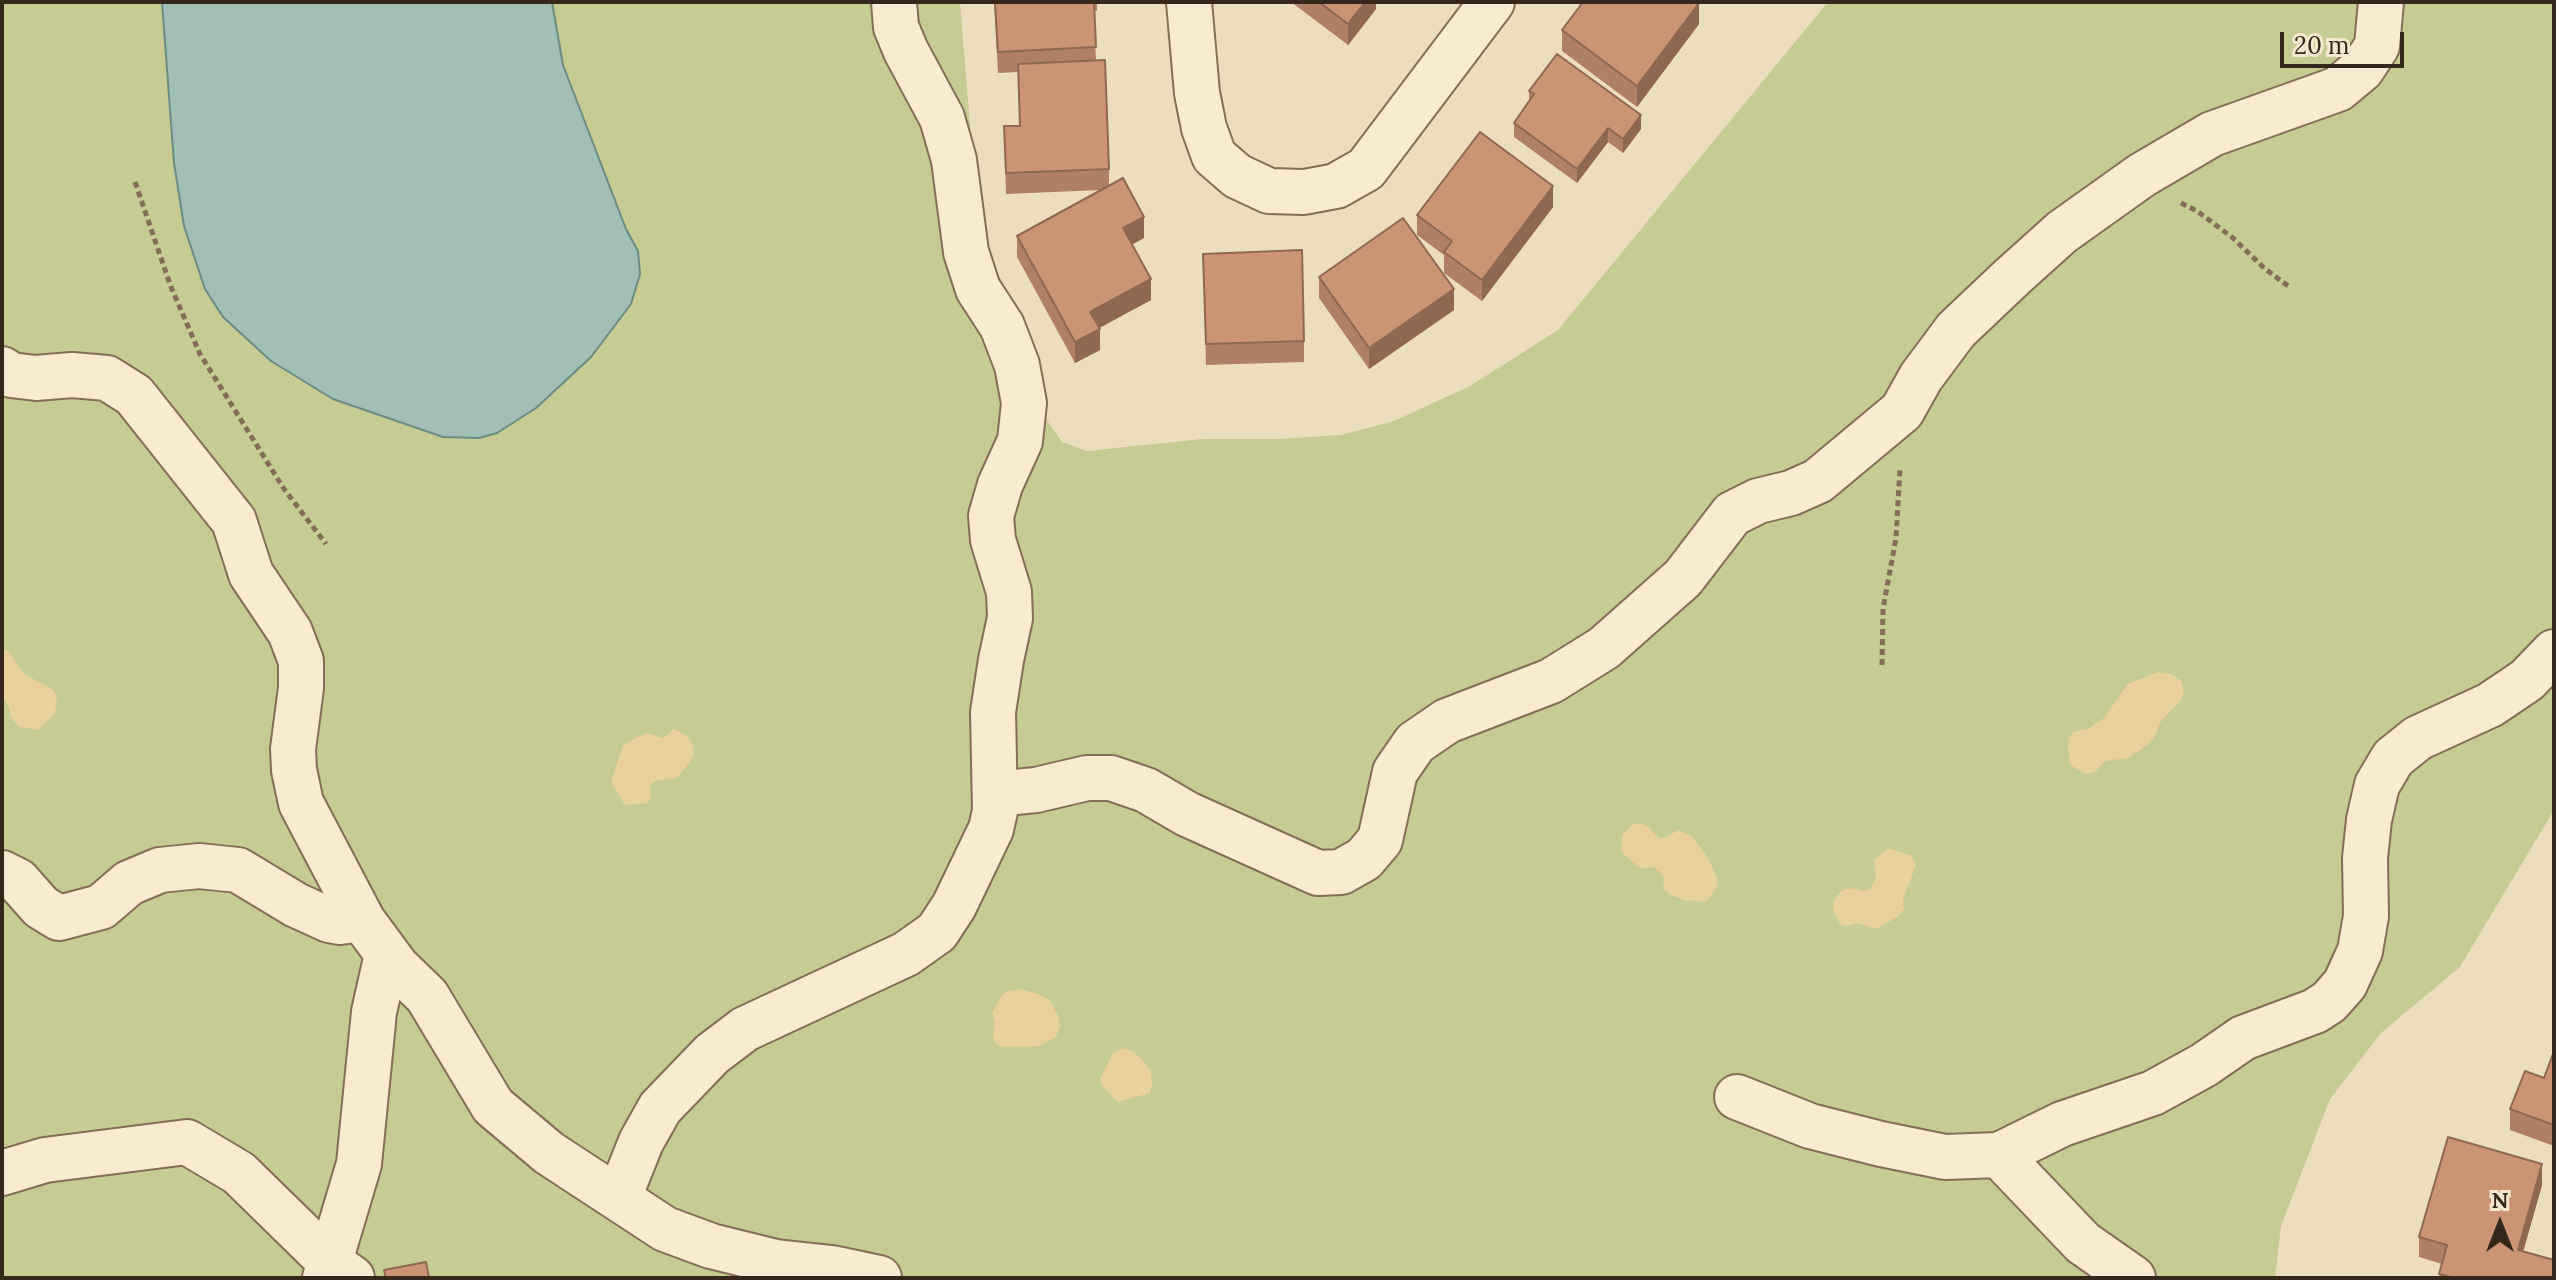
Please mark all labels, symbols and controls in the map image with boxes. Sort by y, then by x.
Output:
scale bar [2284,16,2408,66]
text: 20 m [2294,30,2350,61]
north arrow [2460,1184,2540,1264]
text: N [2491,1186,2509,1214]

